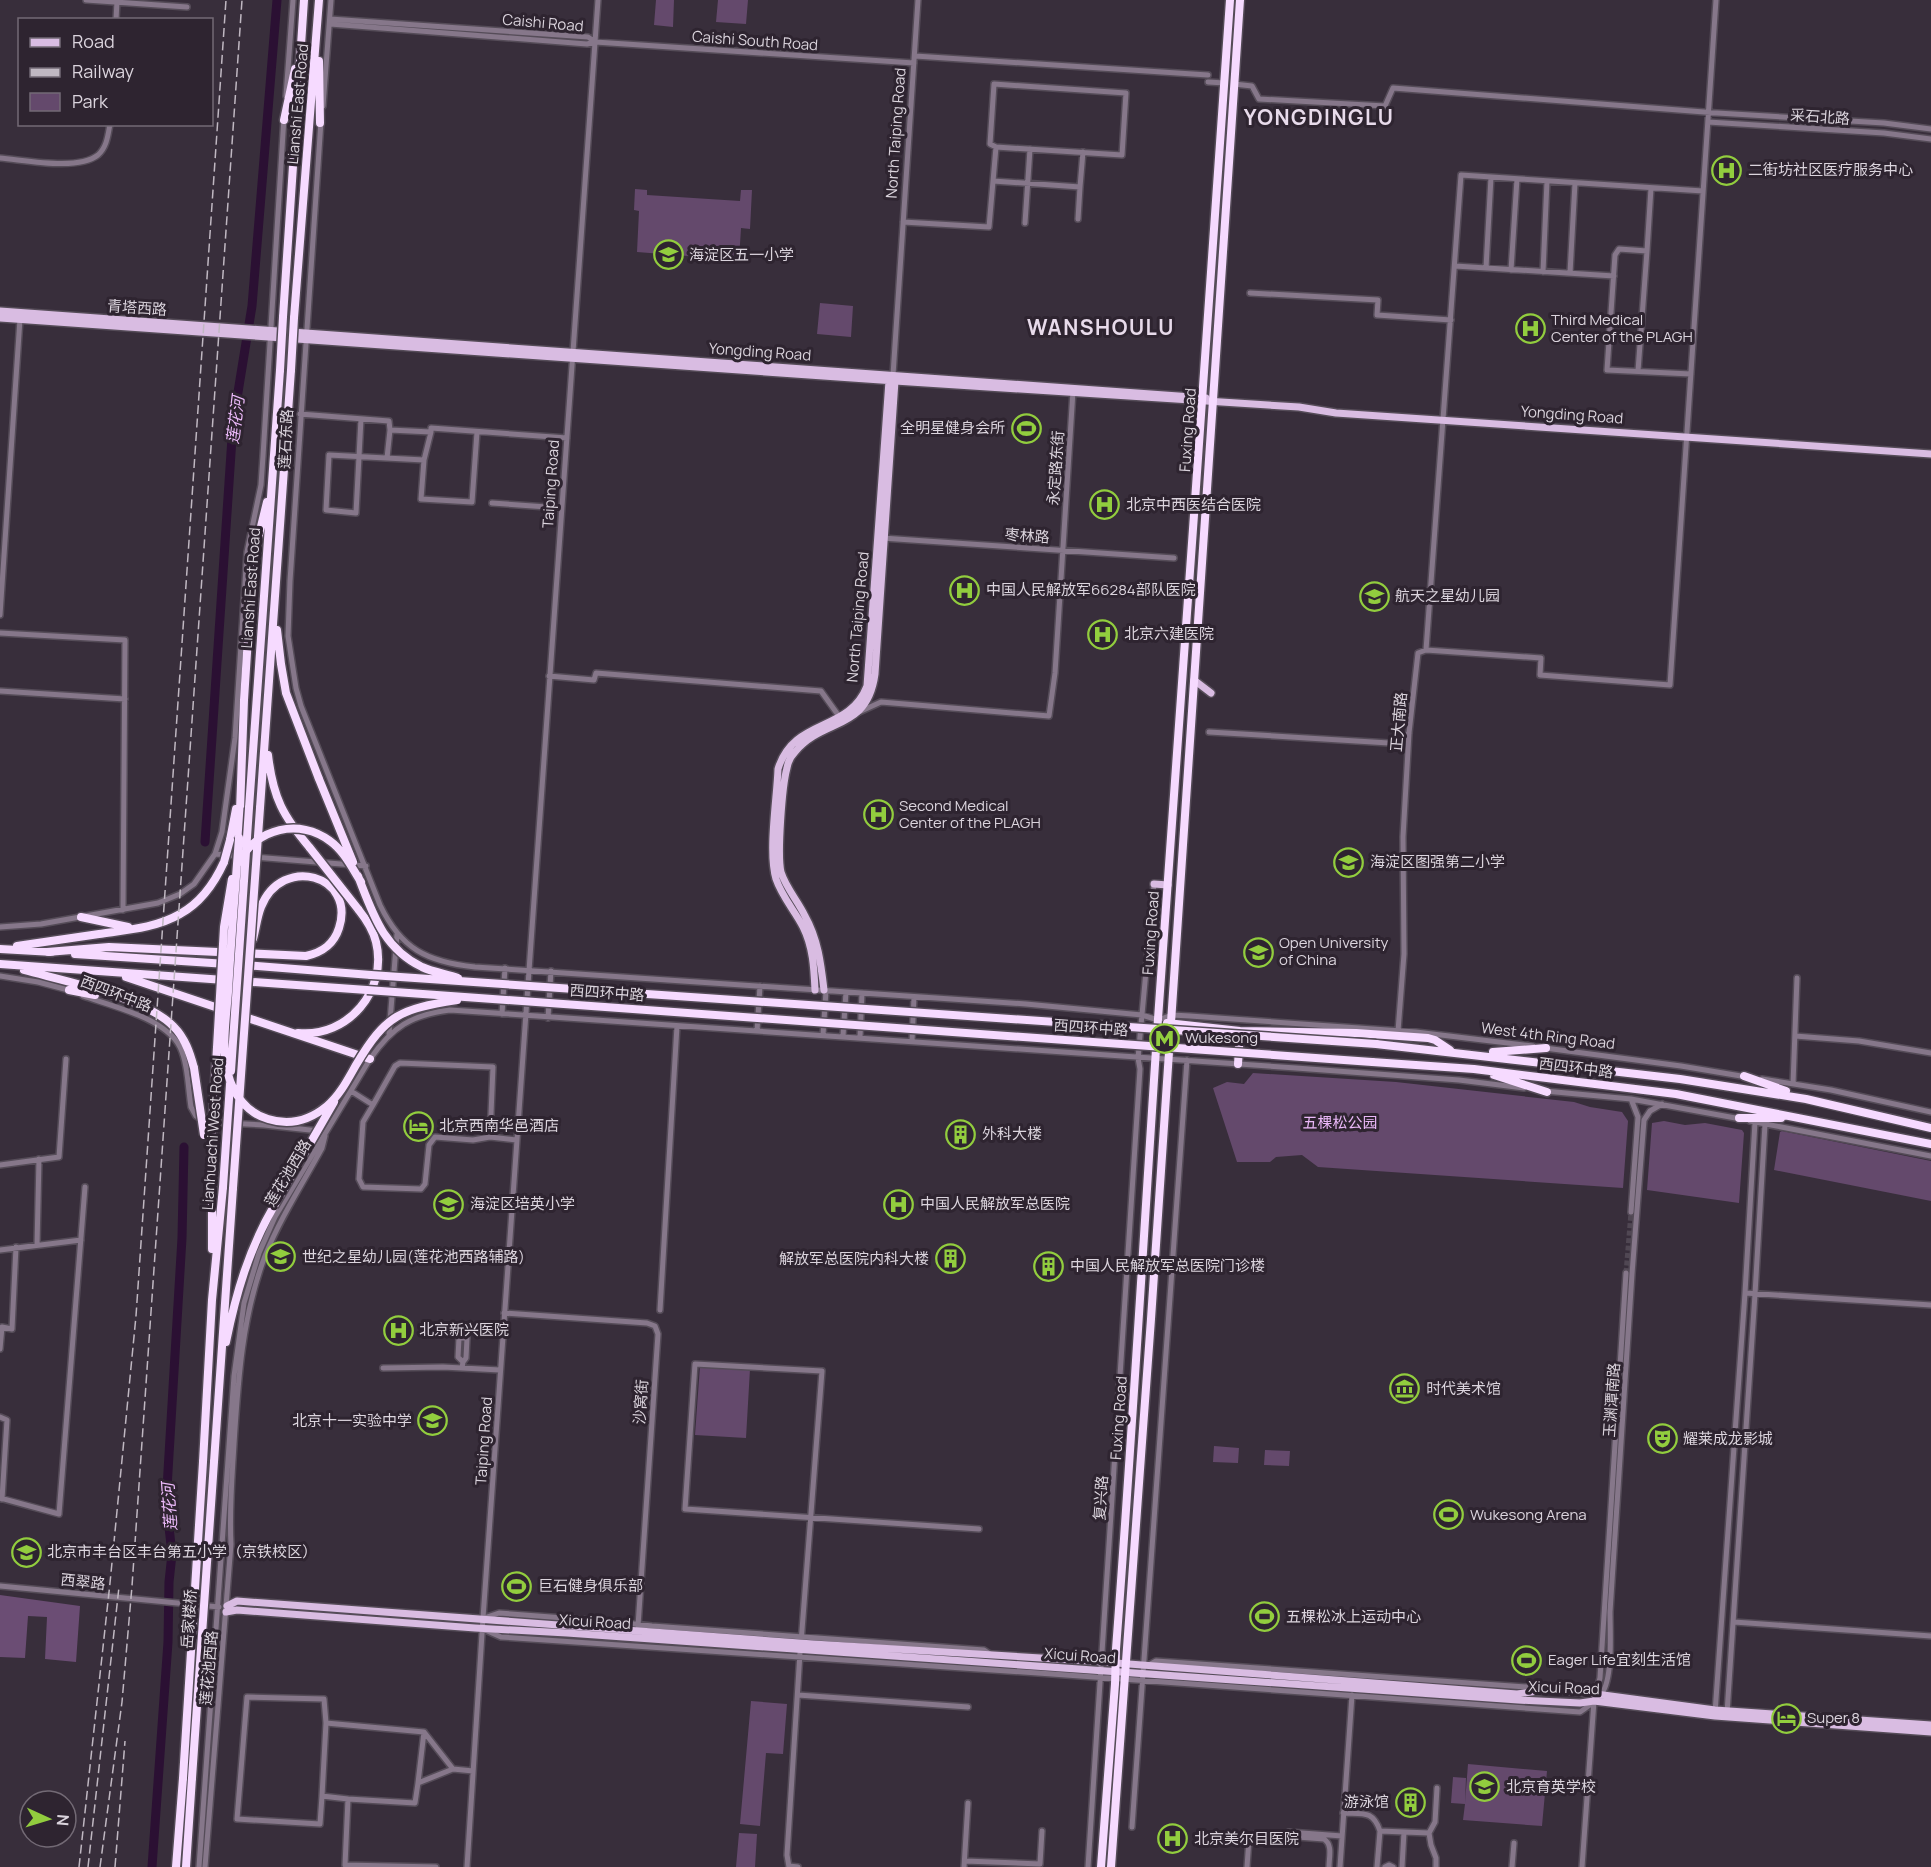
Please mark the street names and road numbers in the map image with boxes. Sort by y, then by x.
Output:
street label: Caishi Road [502,8,585,37]
street label: Caishi South Road [691,26,819,55]
street label: Lianshi East Road [282,43,313,165]
street label: North Taiping Road [880,67,911,199]
street label: 采石北路 [1789,104,1851,129]
street label: 青塔西路 [106,295,168,320]
street label: Yongding Road [708,337,812,366]
street label: Fuxing Road [1174,387,1201,473]
street label: Yongding Road [1520,400,1624,429]
street label: 莲石东路 [273,408,298,469]
street label: 永定路东街 [1042,430,1069,506]
street label: Taiping Road [537,439,564,529]
street label: 枣林路 [1004,523,1050,548]
street label: Lianshi East Road [236,527,265,649]
street label: North Taiping Road [841,551,874,683]
street label: 正大南路 [1385,691,1412,753]
street label: Fuxing Road [1137,890,1164,976]
street label: 西四环中路 [77,970,155,1017]
street label: 西四环中路 [569,979,645,1006]
street label: 西四环中路 [1053,1014,1129,1041]
street label: West 4th Ring Road [1480,1017,1616,1054]
street label: 西四环中路 [1538,1053,1615,1082]
street label: Lianhuachi West Road [197,1057,228,1211]
street label: 莲花池西路 [259,1135,316,1210]
street label: 玉渊潭南路 [1598,1362,1625,1438]
street label: Fuxing Road [1105,1375,1132,1461]
street label: 沙窝街 [628,1379,653,1425]
street label: Taiping Road [470,1396,497,1486]
street label: 复兴路 [1088,1475,1113,1521]
street label: 西翠路 [60,1569,107,1594]
street label: 岳家楼桥 [176,1588,201,1650]
street label: Xicui Road [559,1609,631,1634]
street label: 莲花池西路 [195,1630,222,1706]
street label: Xicui Road [1043,1643,1117,1668]
street label: Xicui Road [1528,1676,1600,1699]

